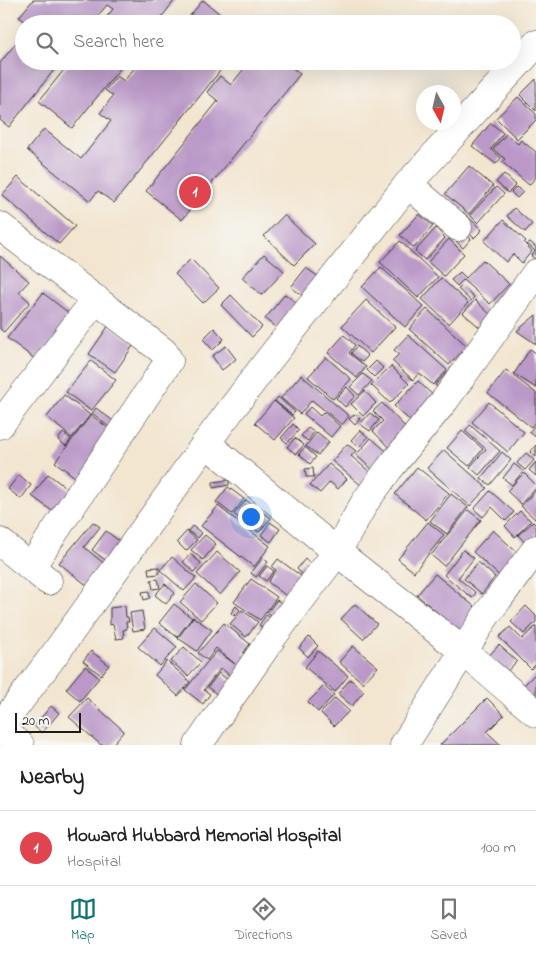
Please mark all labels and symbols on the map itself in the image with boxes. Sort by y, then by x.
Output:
north arrow [416,85,461,130]
pin: 1 [179,173,211,211]
your location [238,504,264,530]
scale bar [15,710,81,733]

